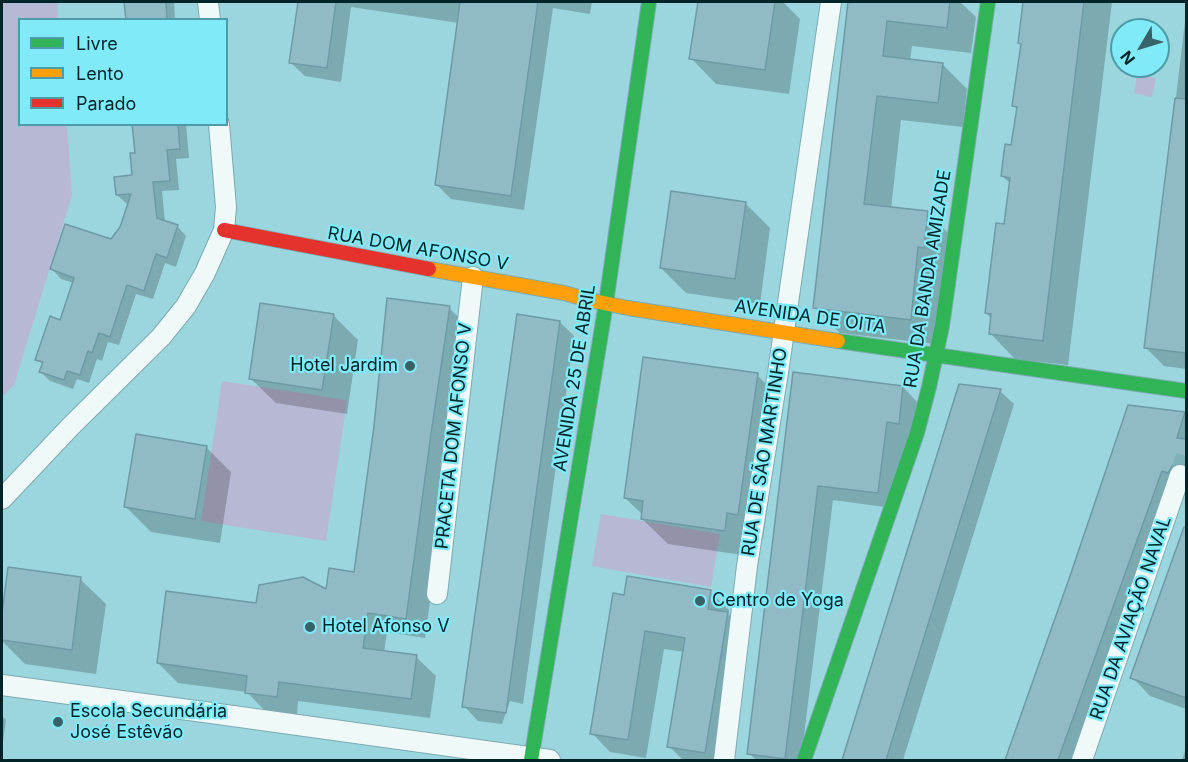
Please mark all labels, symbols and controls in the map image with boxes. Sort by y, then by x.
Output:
legend [18,18,228,126]
north arrow [1110,18,1170,78]
text: Livre [76,33,118,54]
text: N [1116,47,1139,69]
text: Lento [76,63,124,84]
text: Parado [76,93,136,114]
street label: RUA DA BANDA AMIZADE [900,168,956,390]
street label: RUA DOM AFONSO V [326,222,510,276]
street label: AVENIDA 25 DE ABRIL [550,283,600,473]
street label: AVENIDA DE OITA [733,296,887,338]
street label: PRACETA DOM AFONSO V [431,322,477,550]
street label: RUA DE SÃO MARTINHO [738,346,792,558]
place label: Hotel Jardim [290,355,398,377]
marker: Hotel Jardim [403,359,417,373]
street label: RUA DA AVIAÇÃO NAVAL [1086,513,1176,723]
place label: Centro de Yoga [712,590,844,612]
marker: Centro de Yoga [693,594,707,608]
place label: Hotel Afonso V [322,616,450,638]
marker: Hotel Afonso V [303,620,317,634]
place label: Escola Secundária José Estêvão [70,701,227,744]
marker: Escola Secundária José Estêvão [51,715,65,729]

